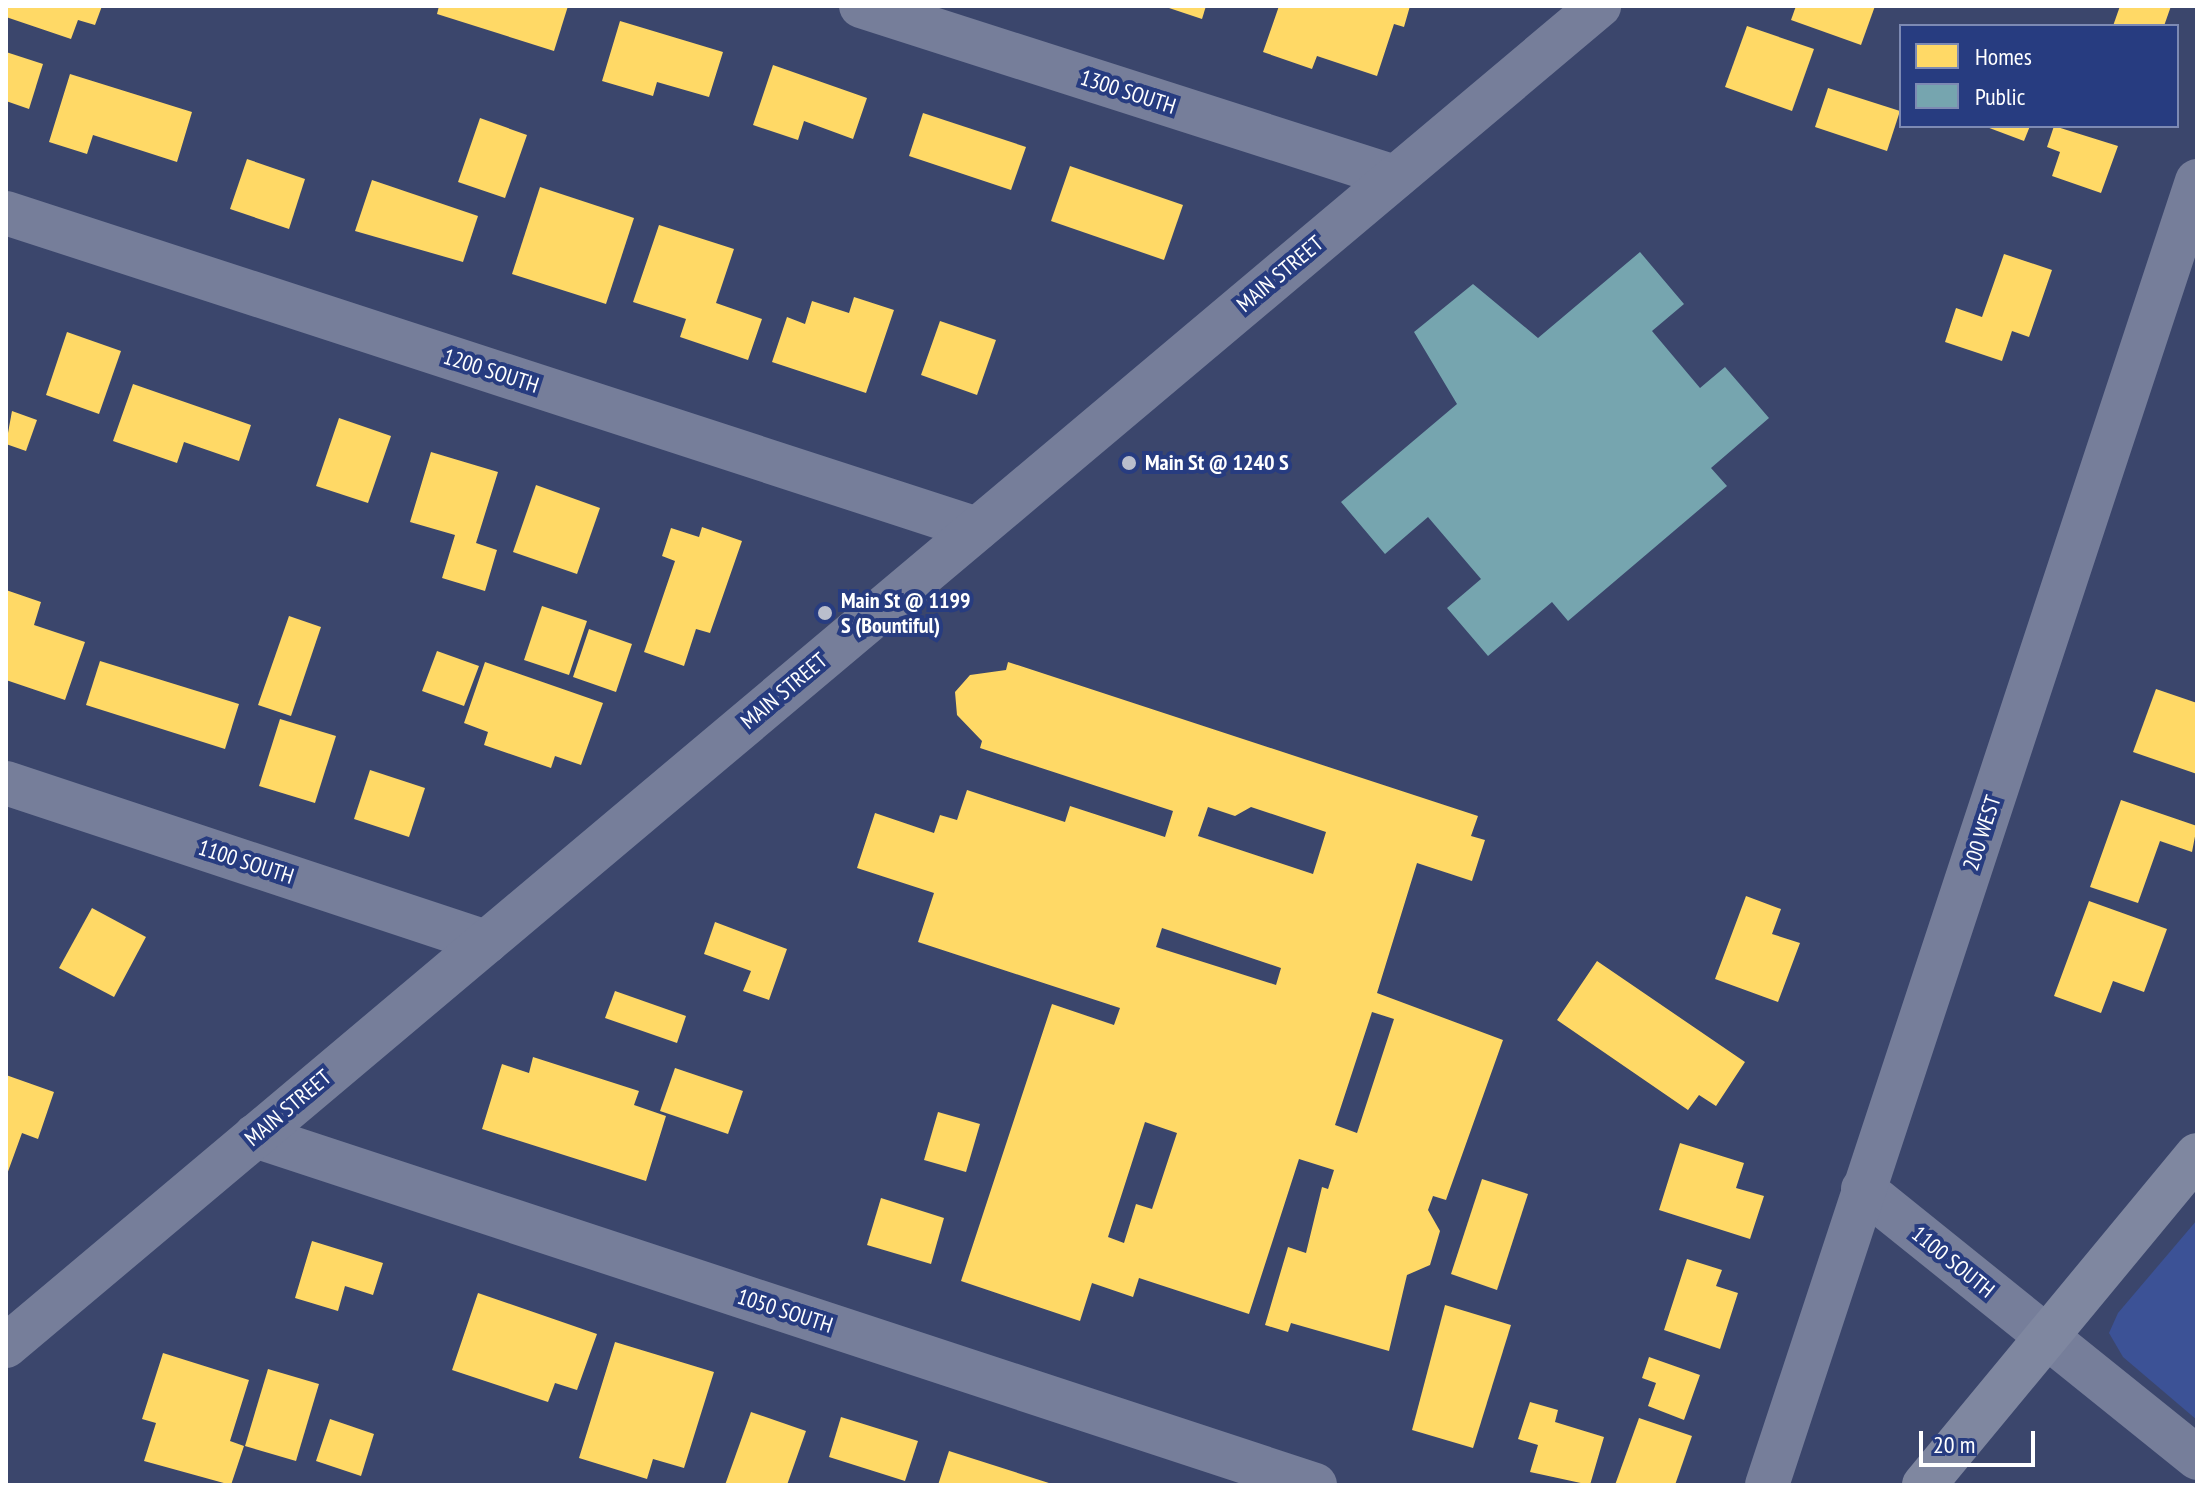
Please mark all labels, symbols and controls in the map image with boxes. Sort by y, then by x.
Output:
legend [1899,24,2179,128]
text: Homes [1975,41,2032,72]
street label: 1300 SOUTH [1077,64,1179,120]
text: Public [1975,81,2025,112]
street label: MAIN STREET [1231,230,1329,318]
street label: 1200 SOUTH [440,343,542,399]
place label: Main St @ 1240 S [1145,450,1289,476]
marker: Main St @ 1240 S [1120,454,1138,472]
place label: Main St @ 1199 S (Bountiful) [841,587,971,638]
marker: Main St @ 1199 S (Bountiful) [816,604,834,622]
street label: MAIN STREET [735,647,833,735]
street label: 200 WEST [1957,792,2007,874]
street label: 1100 SOUTH [195,834,297,890]
street label: MAIN STREET [239,1064,337,1152]
street label: 1100 SOUTH [1906,1221,2000,1303]
street label: 1050 SOUTH [734,1283,836,1339]
scale bar [1923,1415,2039,1465]
text: 20 m [1933,1429,1975,1460]

